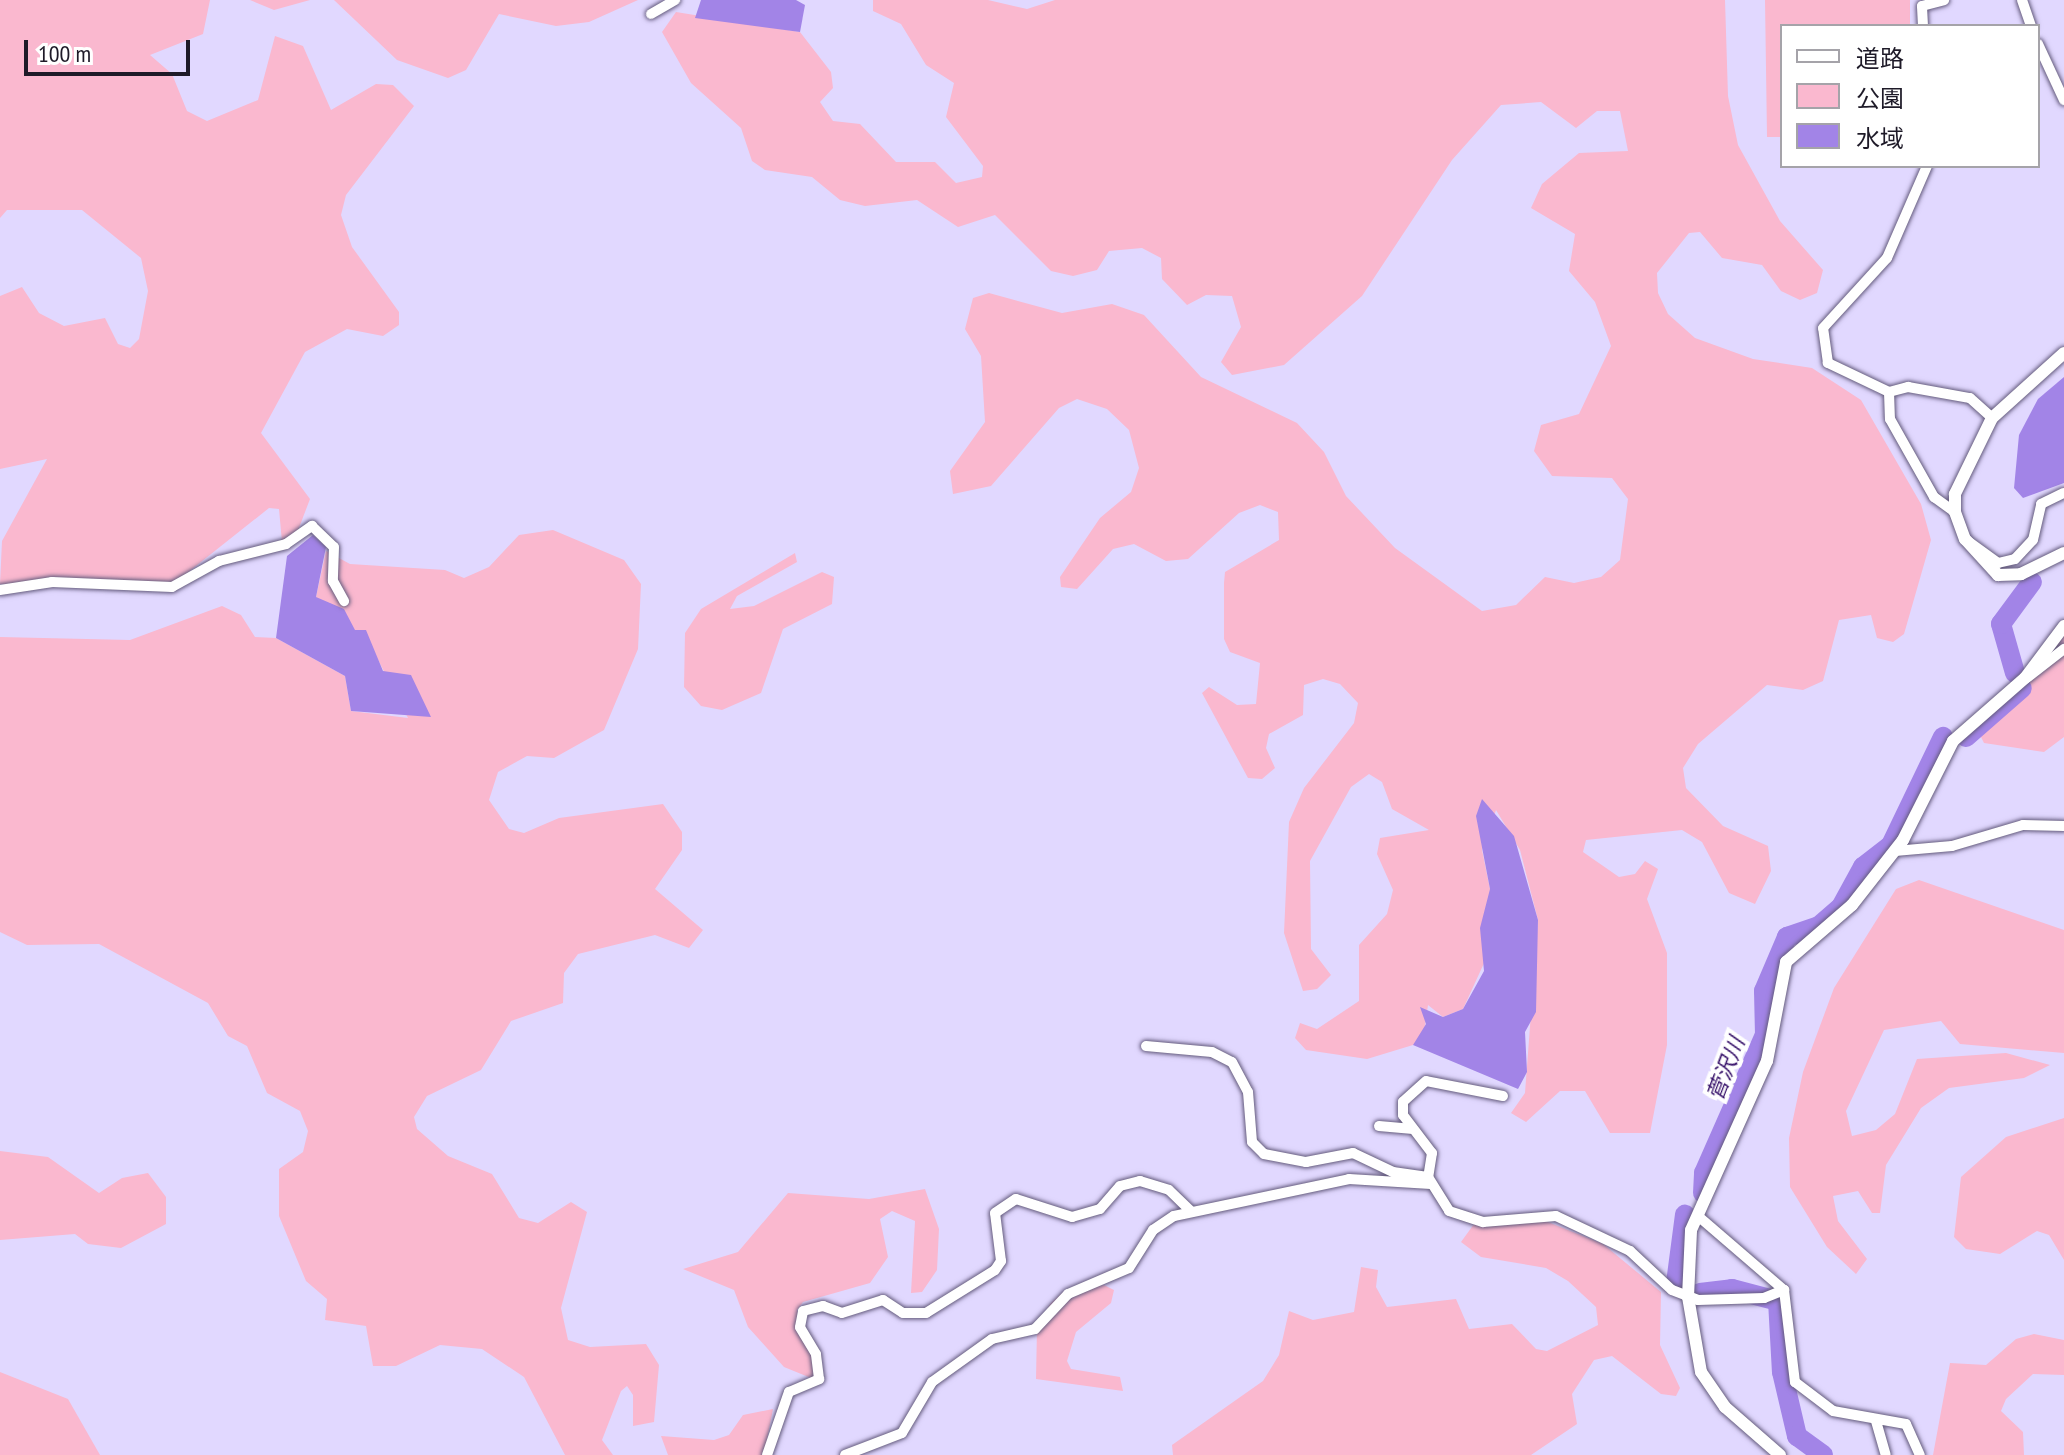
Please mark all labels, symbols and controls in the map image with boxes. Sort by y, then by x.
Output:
scale bar [28,24,194,74]
legend [1780,24,2040,168]
text: 100 m [38,38,91,69]
text: 道路 [1856,43,1904,74]
text: 公園 [1856,83,1904,114]
text: 水域 [1856,123,1904,154]
water label: 菅沢川 [1702,1033,1750,1105]

